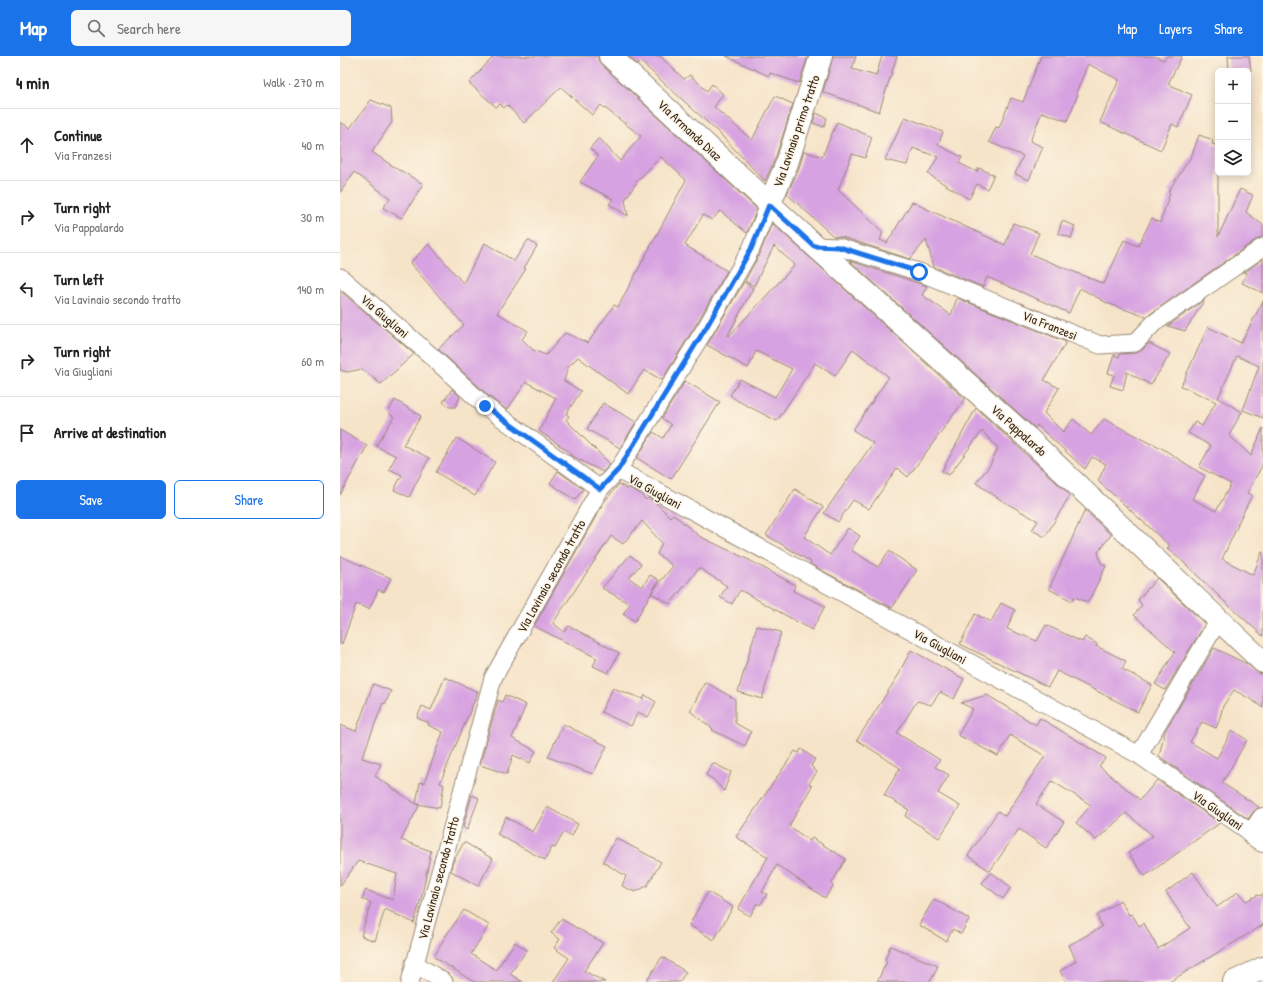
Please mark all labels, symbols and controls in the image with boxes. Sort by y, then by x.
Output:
search box [71,10,351,46]
text: Map [20,15,47,41]
icon: search [85,17,107,39]
text: Search here [117,18,181,39]
text: Map [1117,19,1137,38]
text: Layers [1159,19,1192,38]
text: Share [1214,19,1243,38]
map controls [1215,68,1251,176]
button: + [1215,68,1251,104]
text: 4 min [16,71,49,94]
street label: Via Lavinaio primo tratto [768,72,824,190]
text: Walk · 270 m [263,73,324,91]
street label: Via Armando Diaz [654,95,727,165]
button: − [1215,104,1251,140]
text: Continue [54,125,102,146]
icon: ahead [16,134,38,156]
text: 40 m [301,136,324,154]
button: layers [1215,140,1251,176]
text: Via Franzesi [54,146,112,164]
text: Turn right [54,197,110,218]
icon: right [16,206,38,228]
text: 30 m [301,208,324,226]
text: Via Pappalardo [54,218,124,236]
route start [910,263,928,281]
text: Turn left [54,269,104,290]
icon: left [16,278,38,300]
text: 140 m [297,280,324,298]
text: Via Lavinaio secondo tratto [54,290,181,308]
street label: Via Giugliani [357,290,413,342]
street label: Via Franzesi [1020,306,1080,344]
text: Turn right [54,341,110,362]
icon: right [16,350,38,372]
text: 60 m [301,352,324,370]
text: Via Giugliani [54,362,113,380]
route end [476,397,494,415]
street label: Via Pappalardo [987,400,1051,460]
icon: arrive [16,422,38,444]
text: Arrive at destination [54,422,166,443]
street label: Via Giugliani [625,469,685,513]
button: Save [16,480,166,519]
button: Share [174,480,324,519]
street label: Via Lavinaio secondo tratto [512,516,590,636]
street label: Via Giugliani [910,624,970,668]
street label: Via Giugliani [1189,786,1247,834]
street label: Via Lavinaio secondo tratto [413,814,463,942]

